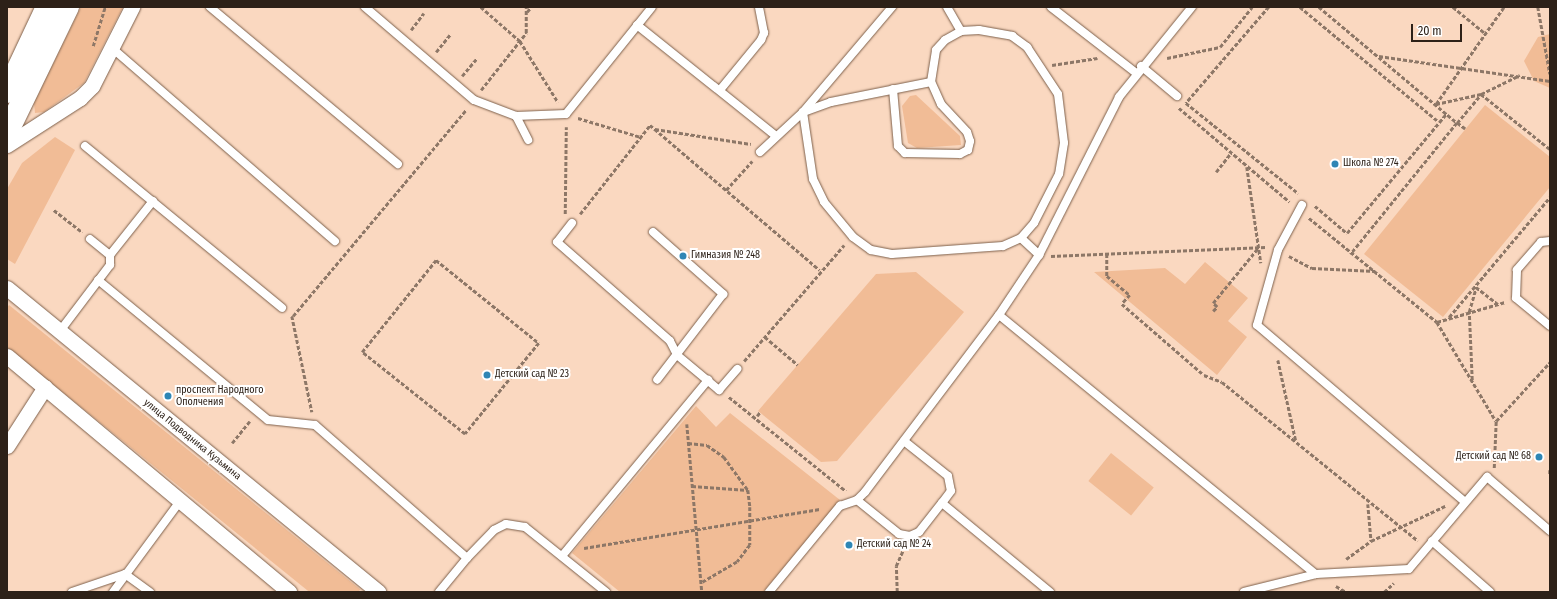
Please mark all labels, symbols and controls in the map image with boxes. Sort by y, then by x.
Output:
scale bar [1413,16,1464,42]
text: 20 m [1418,24,1442,38]
place label: Школа № 274 [1343,158,1399,170]
marker: Школа № 274 [1330,159,1340,169]
place label: Гимназия № 248 [691,250,760,262]
marker: Гимназия № 248 [678,251,688,261]
place label: Детский сад № 23 [495,369,569,381]
marker: Детский сад № 23 [482,370,492,380]
place label: проспект Народного Ополчения [176,384,263,408]
marker: проспект Народного Ополчения [163,391,173,401]
street label: улица Подводника Кузьмина [141,397,243,483]
place label: Детский сад № 68 [1456,451,1531,463]
marker: Детский сад № 68 [1534,452,1544,462]
place label: Детский сад № 24 [857,539,931,551]
marker: Детский сад № 24 [844,540,854,550]

